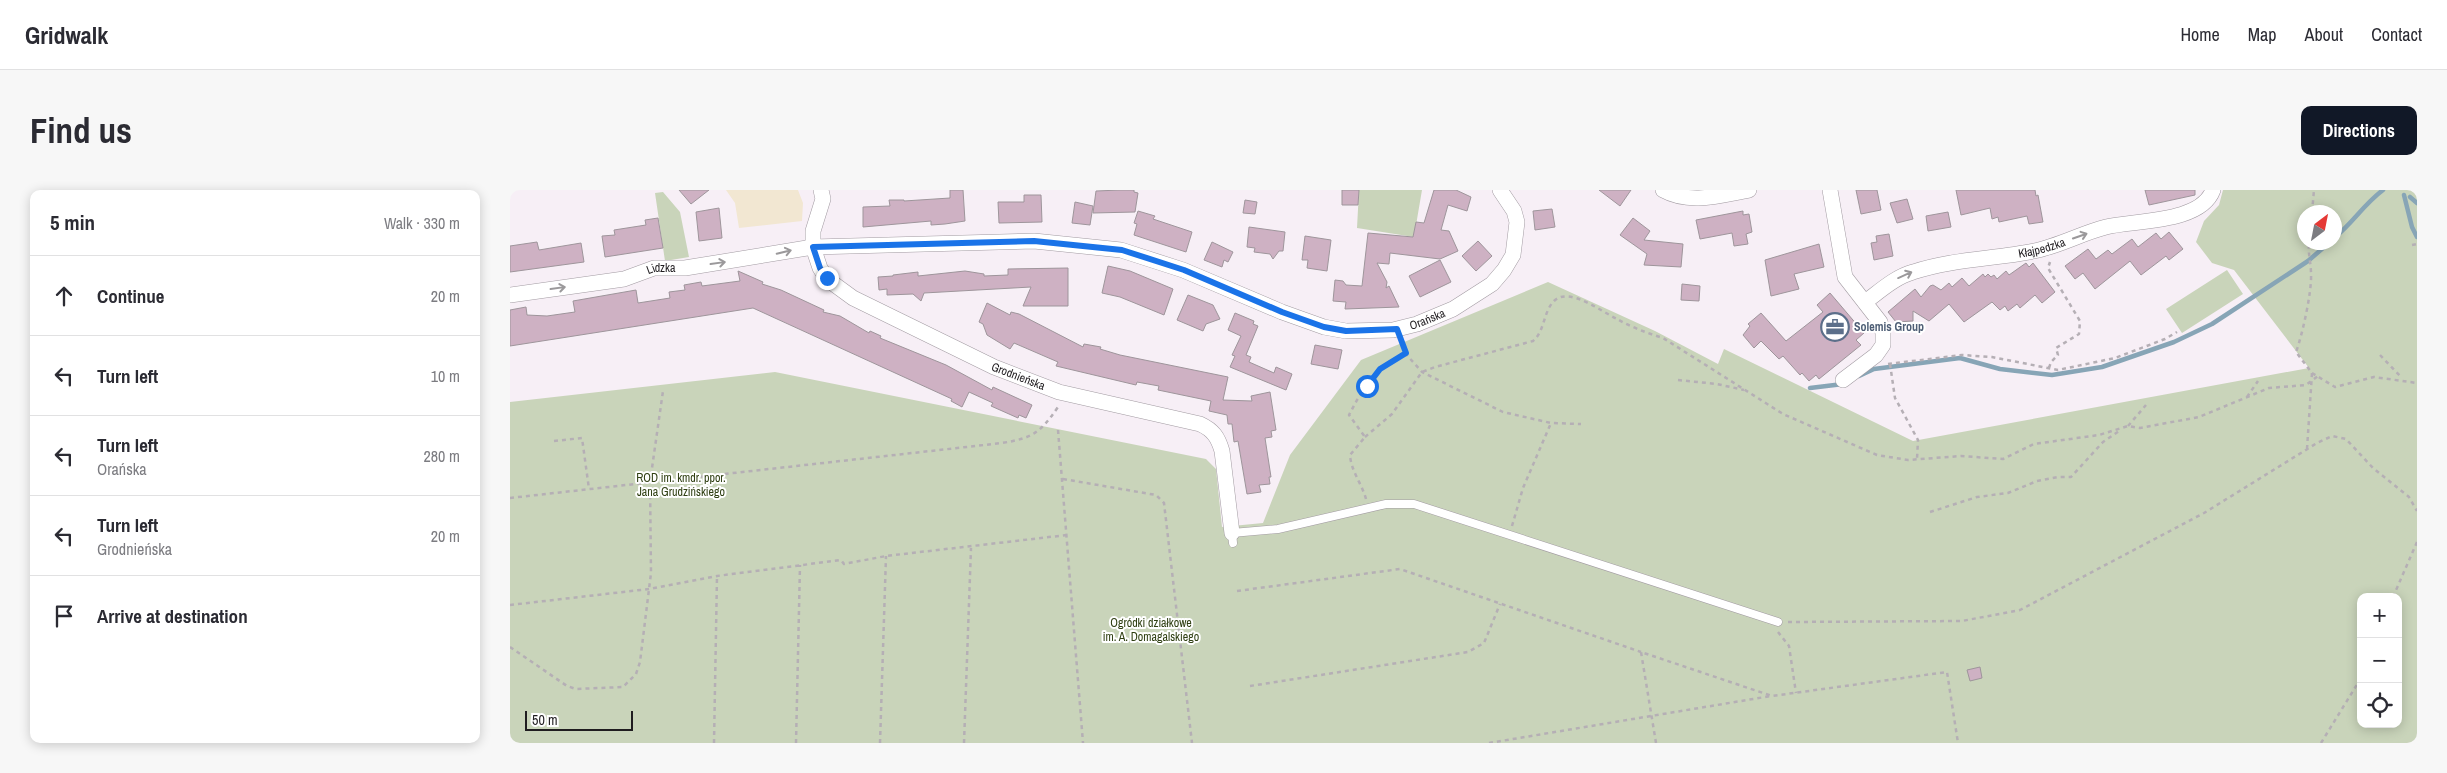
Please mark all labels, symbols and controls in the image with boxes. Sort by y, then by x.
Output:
text: Gridwalk [25,19,108,51]
text: Home [2180,22,2220,47]
text: Map [2248,22,2277,47]
text: About [2305,22,2343,47]
text: Contact [2371,22,2422,47]
button: Directions [2301,106,2417,155]
text: Find us [30,107,132,154]
north arrow [2297,205,2342,250]
text: 5 min [50,208,95,237]
text: Walk · 330 m [384,212,460,234]
one-way arrow [2072,231,2088,240]
street label: Kłajpedzka [2017,234,2068,262]
one-way arrow [775,247,791,256]
one-way arrow [710,258,726,268]
street label: Lidzka [644,260,676,278]
route end [816,267,839,290]
one-way arrow [1897,270,1912,280]
icon: ahead [50,282,78,310]
text: Continue [97,283,165,309]
one-way arrow [550,283,566,293]
text: 20 m [431,285,460,307]
street label: Orańska [1408,305,1448,334]
office icon: Solemis Group [1820,312,1850,342]
place label: Solemis Group [1854,319,1924,335]
street label: Grodnieńska [989,359,1048,394]
icon: left [50,362,78,390]
text: Turn left [97,363,158,389]
text: 10 m [431,365,460,387]
route start [1356,375,1379,398]
text: Turn left [97,432,158,458]
icon: left [50,442,78,470]
text: 280 m [424,445,460,467]
text: Orańska [97,458,147,480]
park label: ROD im. kmdr. ppor. Jana Grudzińskiego [636,470,726,500]
text: Turn left [97,512,158,538]
icon: left [50,522,78,550]
text: 20 m [431,525,460,547]
text: Grodnieńska [97,538,172,560]
map controls [2357,593,2402,728]
button: + [2357,593,2402,638]
icon: arrive [50,602,78,630]
text: Arrive at destination [97,603,248,629]
park label: Ogródki działkowe im. A. Domagalskiego [1103,615,1199,645]
button: − [2357,638,2402,683]
button: locate [2357,683,2402,728]
scale bar [525,708,632,731]
text: 50 m [532,711,558,729]

